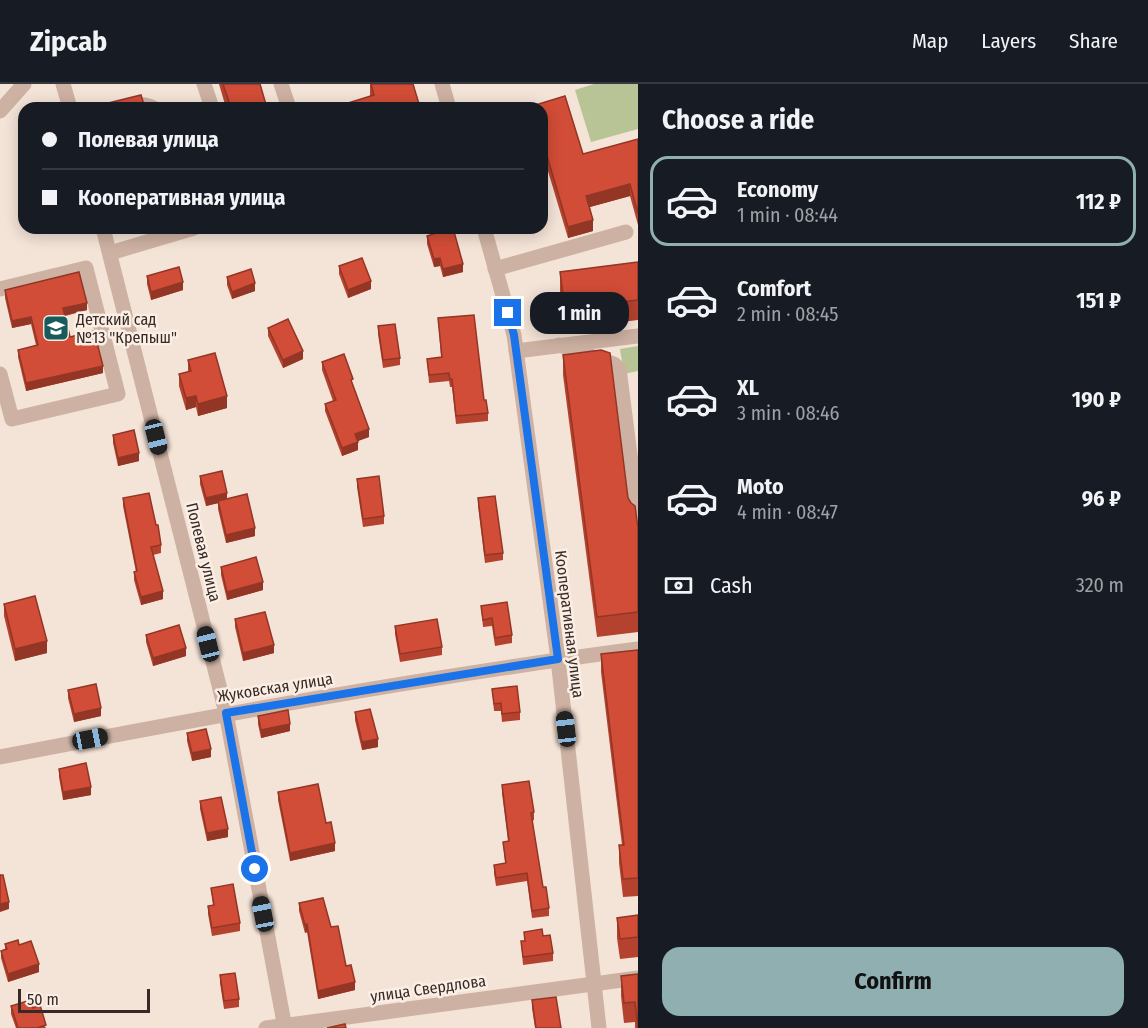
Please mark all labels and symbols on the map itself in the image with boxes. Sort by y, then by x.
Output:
callout: 1 min [529,292,628,334]
route end [494,299,521,326]
place label: Детский сад №13 "Крепыш" [75,310,177,347]
school or university icon: Детский сад №13 "Крепыш" [41,313,71,343]
car [143,417,169,457]
street label: Полевая улица [182,501,225,604]
street label: Кооперативная улица [551,549,588,699]
car [195,624,221,664]
street label: Жуковская улица [216,669,334,706]
car [555,710,577,748]
car [71,727,109,751]
route start [241,855,268,882]
car [251,895,275,933]
street label: улица Свердлова [369,971,487,1006]
scale bar [18,986,150,1014]

